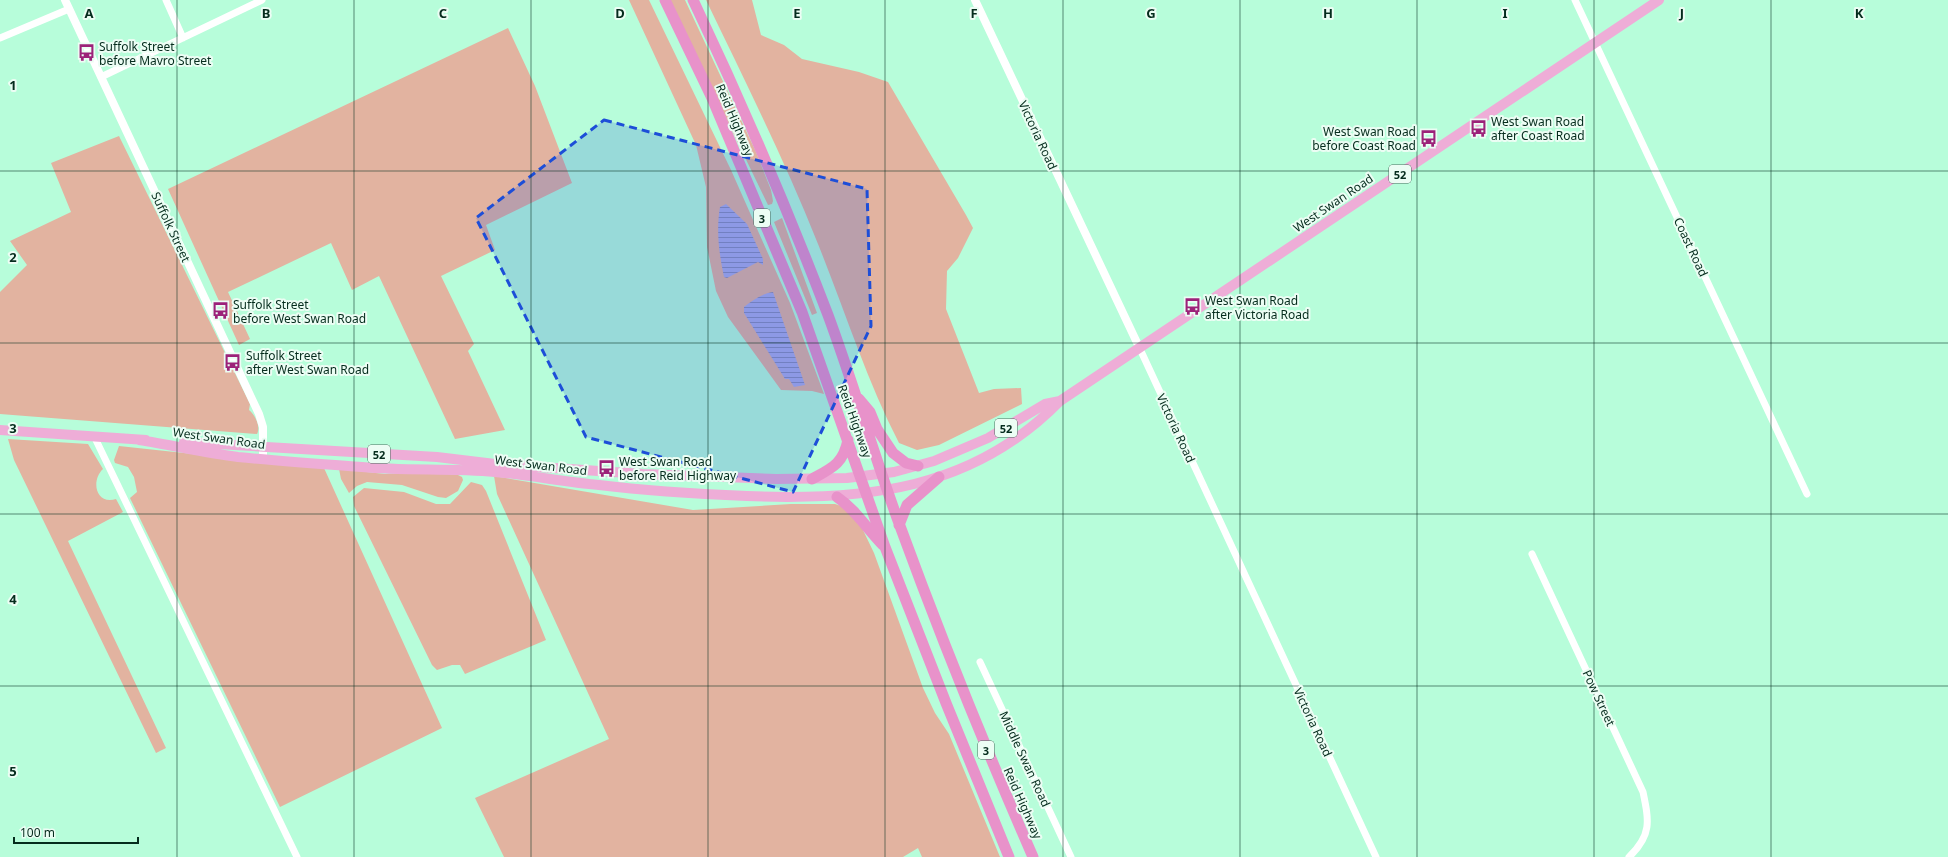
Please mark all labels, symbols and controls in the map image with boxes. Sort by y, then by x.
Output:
text: A [85,4,94,22]
text: B [262,4,270,22]
text: C [439,4,447,22]
text: D [615,4,625,22]
text: E [793,4,801,22]
text: F [970,4,978,22]
text: G [1146,4,1156,22]
text: H [1323,4,1333,22]
text: I [1502,4,1508,22]
text: J [1679,4,1684,22]
text: K [1855,4,1864,22]
place label: Suffolk Street before Mavro Street [99,38,212,69]
bus stop icon: Suffolk Street before Mavro Street [76,43,96,63]
text: 1 [9,76,17,94]
street label: Reid Highway [712,81,758,160]
street label: Victoria Road [1015,98,1061,172]
place label: West Swan Road after Coast Road [1491,113,1585,144]
bus stop icon: West Swan Road after Coast Road [1468,118,1488,138]
place label: West Swan Road before Coast Road [1312,123,1416,154]
bus stop icon: West Swan Road before Coast Road [1419,128,1439,148]
road number: 52 [1389,165,1411,183]
street label: West Swan Road [1290,170,1376,236]
street label: Suffolk Street [147,189,195,265]
road number: 3 [754,209,770,227]
street label: Coast Road [1670,215,1712,279]
text: 2 [9,248,17,266]
place label: West Swan Road after Victoria Road [1205,292,1309,323]
place label: Suffolk Street before West Swan Road [233,296,366,327]
bus stop icon: West Swan Road after Victoria Road [1182,297,1202,317]
bus stop icon: Suffolk Street before West Swan Road [210,301,230,321]
place label: Suffolk Street after West Swan Road [246,347,369,378]
bus stop icon: Suffolk Street after West Swan Road [223,352,243,372]
street label: Reid Highway [834,382,876,461]
street label: Victoria Road [1153,391,1199,465]
text: 3 [9,419,17,437]
road number: 52 [995,419,1017,437]
street label: West Swan Road [172,423,266,453]
road number: 52 [368,445,390,463]
street label: West Swan Road [494,451,588,479]
place label: West Swan Road before Reid Highway [619,453,737,484]
bus stop icon: West Swan Road before Reid Highway [596,458,616,478]
text: 4 [9,590,17,608]
street label: Pow Street [1579,667,1620,730]
street label: Victoria Road [1290,685,1336,759]
street label: Middle Swan Road [995,708,1055,810]
road number: 3 [978,741,994,759]
text: 5 [9,762,17,780]
street label: Reid Highway [1000,764,1047,842]
scale bar [14,819,138,845]
text: 100 m [20,824,55,841]

